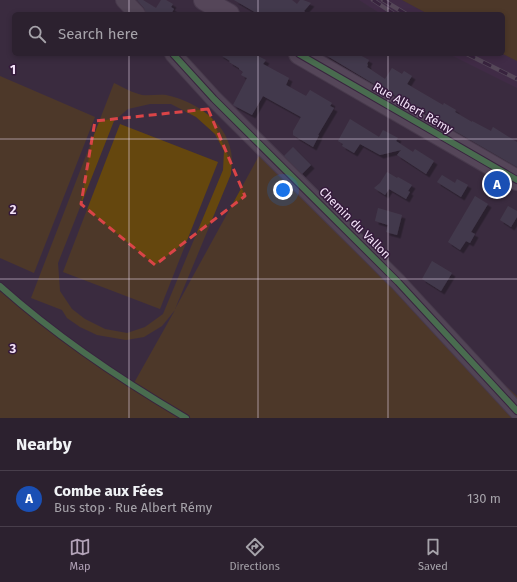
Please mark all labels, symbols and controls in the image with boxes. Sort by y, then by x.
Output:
search box [12,12,505,56]
icon: search [26,23,48,45]
text: Search here [58,25,138,43]
text: 1 [10,62,16,77]
street label: Rue Albert Rémy [371,79,456,137]
pin: A [484,169,510,199]
your location [273,180,293,200]
street label: Chemin du Vallon [316,184,394,262]
text: 2 [10,202,17,217]
text: 3 [9,341,17,356]
text: Nearby [16,434,71,455]
text: Combe aux Fées [54,482,163,500]
text: A [25,491,33,506]
text: 130 m [467,491,501,506]
text: Bus stop · Rue Albert Rémy [54,500,212,515]
tab: Map [69,536,91,573]
tab: Directions [229,536,280,573]
tab: Saved [418,536,448,573]

